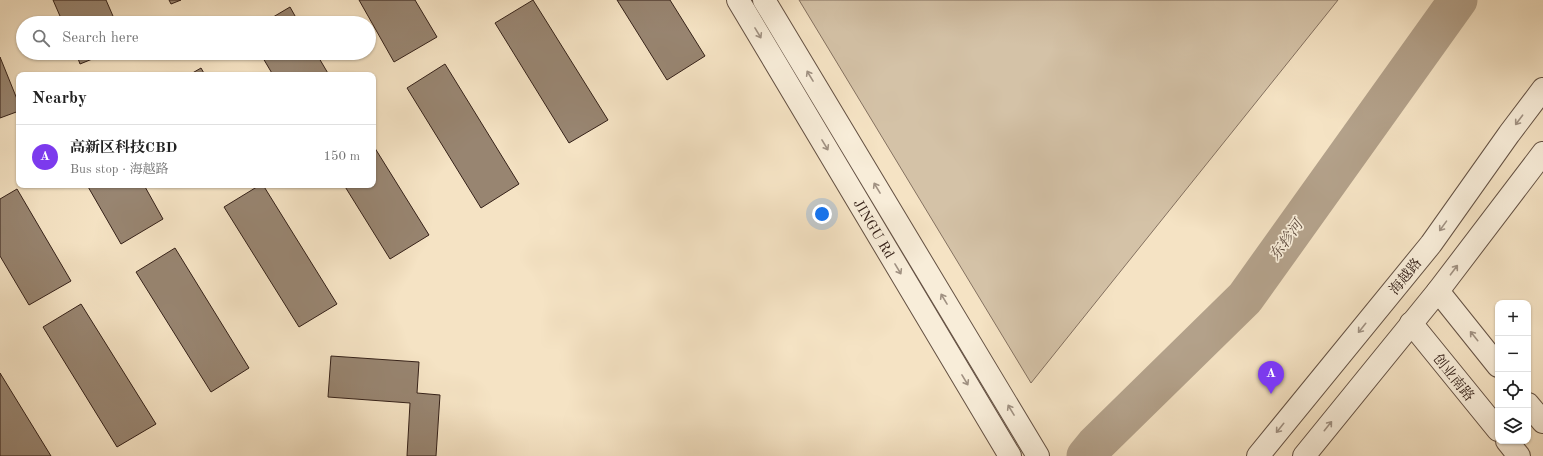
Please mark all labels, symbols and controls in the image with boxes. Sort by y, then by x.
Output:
search box [16,16,376,60]
icon: search [30,27,52,49]
one-way arrow [754,27,762,38]
text: Search here [62,31,139,46]
one-way arrow [805,70,813,82]
text: Nearby [32,90,87,107]
one-way arrow [1515,115,1524,126]
one-way arrow [821,139,829,151]
text: 高新区科技CBD [70,141,177,156]
text: A [40,150,50,163]
text: 150 m [323,150,360,163]
text: Bus stop · 海越路 [70,163,169,176]
one-way arrow [872,182,880,194]
street label: JINGU Rd [850,197,896,261]
your location [812,204,832,224]
water label: 东轸河 [1266,215,1308,263]
one-way arrow [1439,220,1448,231]
street label: 海越路 [1386,255,1424,297]
one-way arrow [895,263,903,275]
one-way arrow [1450,265,1458,276]
one-way arrow [939,293,947,305]
map controls [1495,300,1531,444]
button: + [1495,300,1531,336]
one-way arrow [1358,322,1367,333]
one-way arrow [1469,330,1478,341]
button: − [1495,336,1531,372]
street label: 创业南路 [1430,351,1477,404]
pin: A [1258,361,1284,394]
button: locate [1495,372,1531,408]
one-way arrow [962,374,970,386]
one-way arrow [1006,404,1014,416]
button: layers [1495,408,1531,444]
one-way arrow [1324,420,1333,431]
one-way arrow [1276,423,1285,434]

